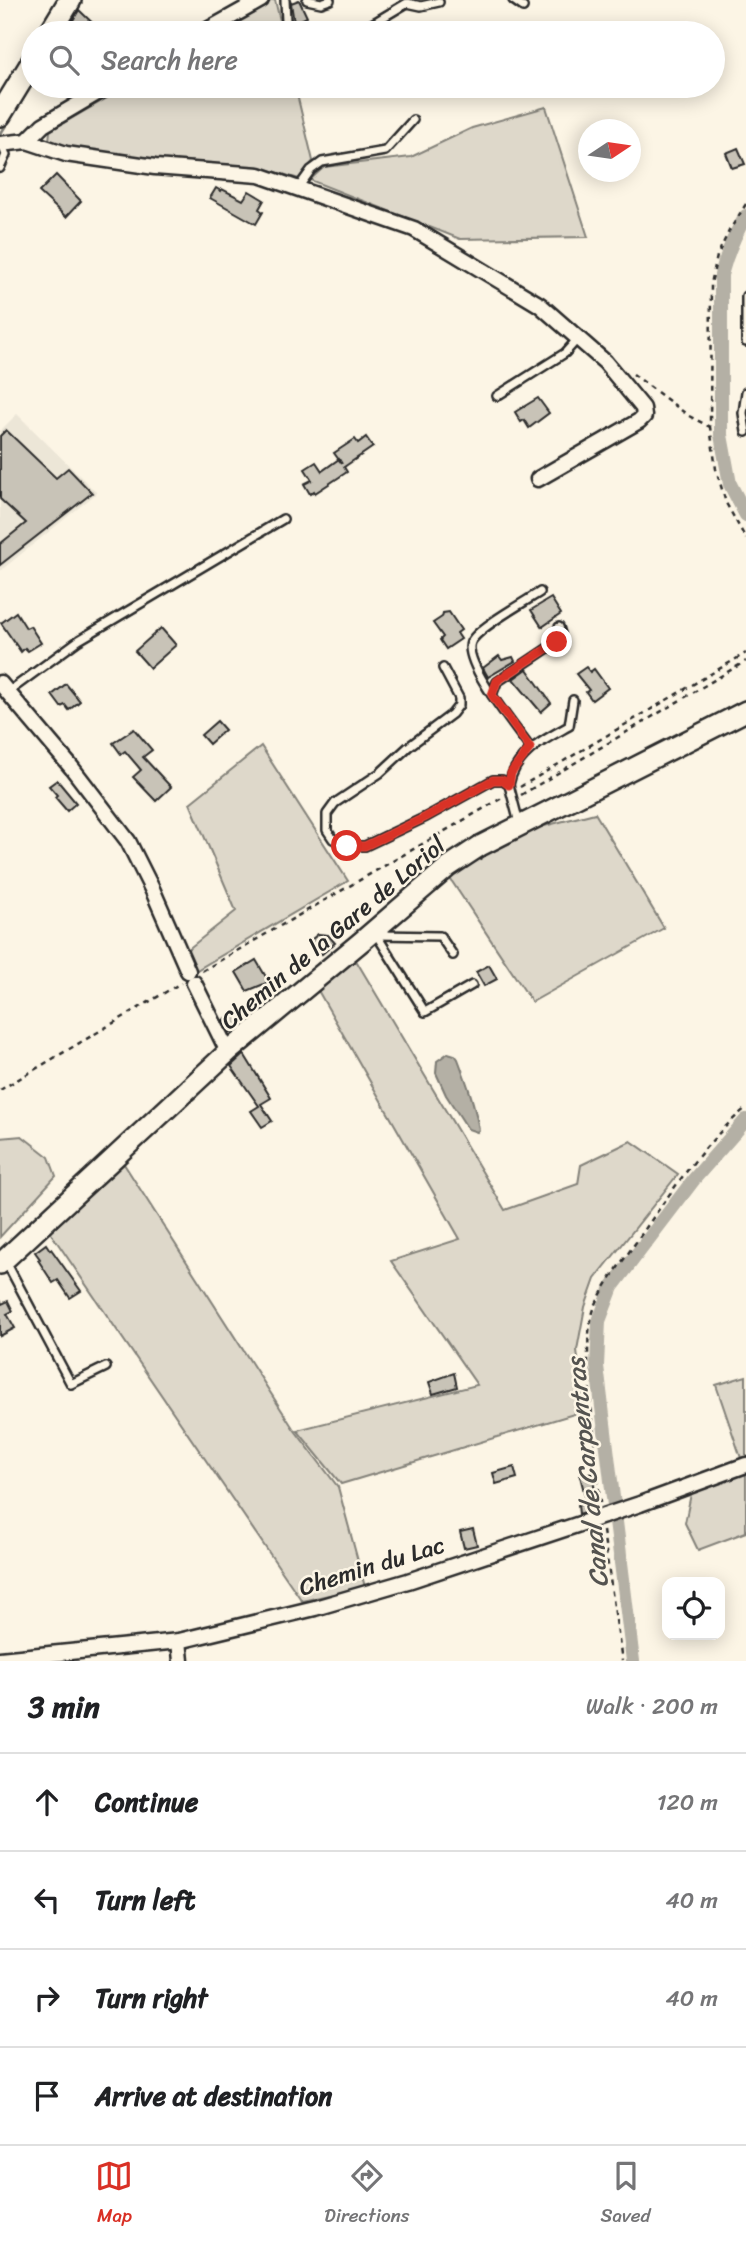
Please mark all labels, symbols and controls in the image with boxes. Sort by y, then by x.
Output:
search box [21,21,725,98]
text: Search here [101,37,238,83]
icon: search [45,41,83,79]
north arrow [578,119,641,182]
route end [541,626,572,657]
street label: Chemin de la Gare de Loriol [211,825,456,1041]
route start [331,830,362,861]
water label: Canal de Carpentras [552,1353,622,1590]
street label: Chemin du Lac [294,1524,450,1608]
map controls [662,1577,725,1640]
button: locate [662,1577,725,1640]
text: 3 min [28,1680,100,1734]
text: Walk · 200 m [586,1686,718,1727]
text: Continue [95,1779,198,1825]
text: 120 m [657,1782,718,1823]
icon: ahead [28,1783,66,1821]
text: Turn left [95,1877,195,1923]
text: 40 m [665,1880,718,1921]
icon: left [28,1881,66,1919]
text: Turn right [95,1975,208,2021]
text: 40 m [665,1978,718,2019]
icon: right [28,1979,66,2017]
text: Arrive at destination [95,2073,332,2119]
icon: arrive [28,2077,66,2115]
tab: Map [95,2157,133,2232]
tab: Directions [324,2157,410,2232]
tab: Saved [600,2157,651,2232]

